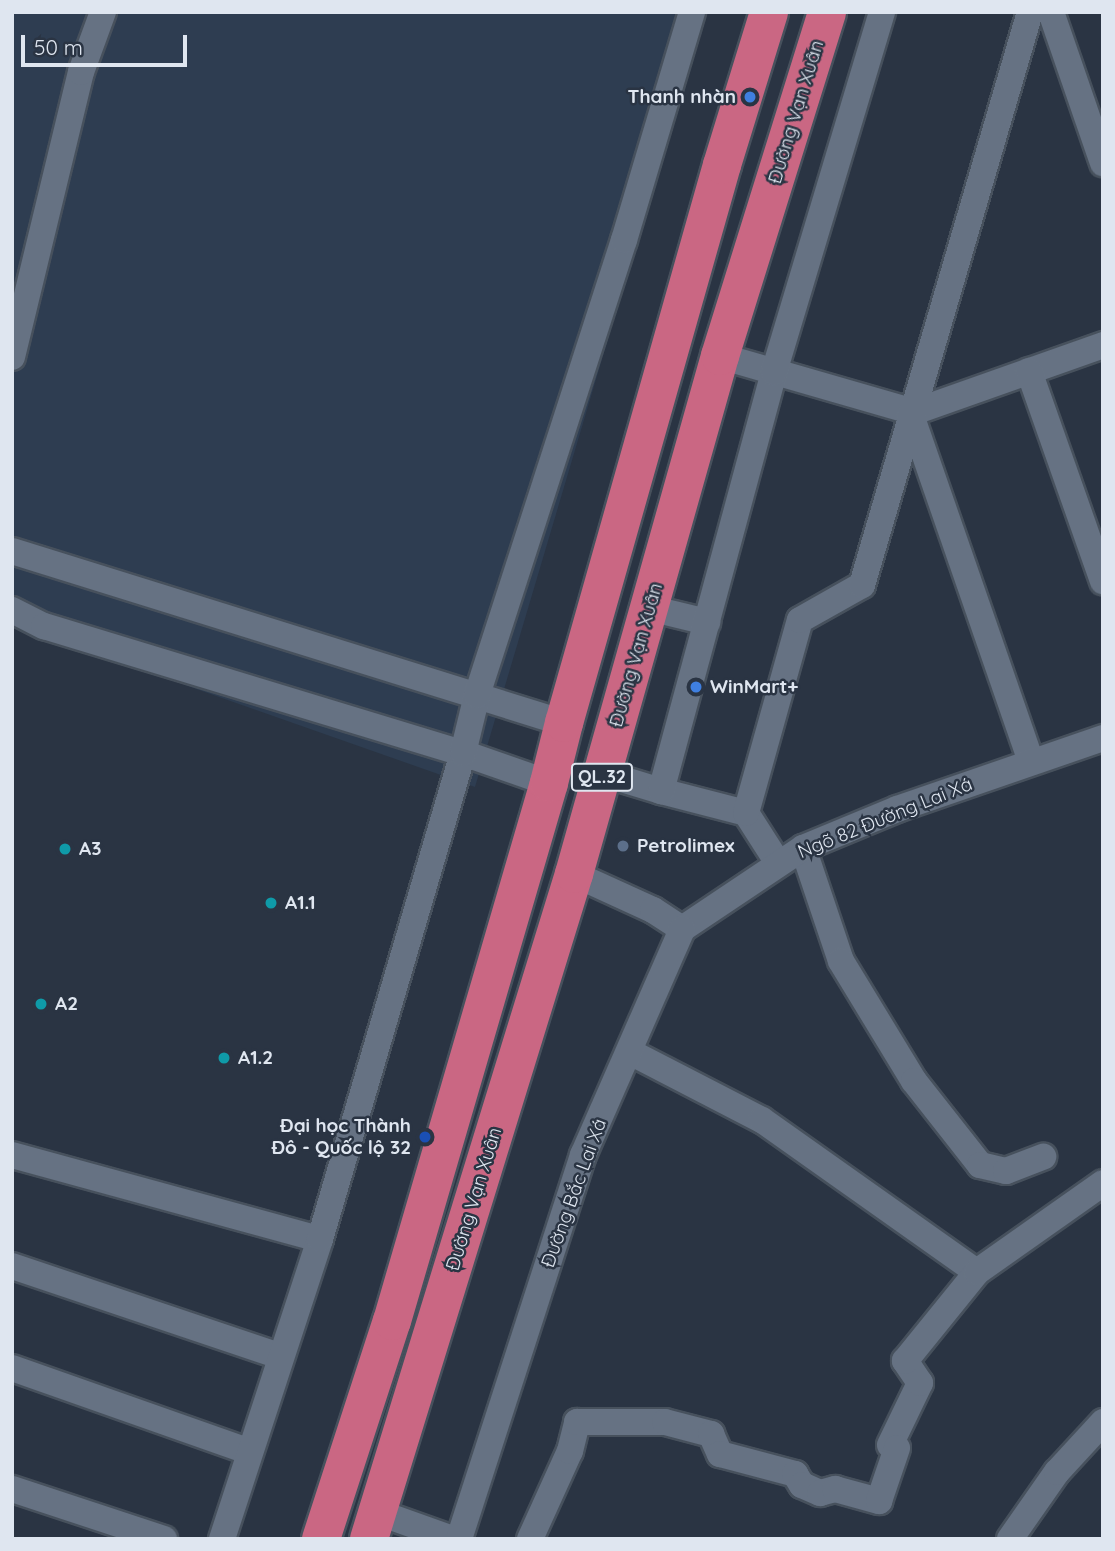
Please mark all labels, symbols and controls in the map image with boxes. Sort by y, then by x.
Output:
scale bar [24,21,191,65]
text: 50 m [34,34,83,60]
street label: Đường Vạn Xuân [763,38,829,186]
place label: Thanh nhàn [628,86,736,108]
marker: Thanh nhàn [742,89,758,105]
street label: Đường Vạn Xuân [605,580,667,730]
place label: WinMart+ [710,676,798,698]
marker: WinMart+ [688,679,704,695]
road number: QL.32 [570,762,634,792]
street label: Ngõ 82 Đường Lai Xá [794,773,976,863]
place label: Petrolimex [637,835,735,857]
place label: A3 [79,838,101,860]
marker: Petrolimex [615,838,631,854]
marker: A3 [57,841,73,857]
place label: A1.1 [285,892,316,914]
marker: A1.1 [263,895,279,911]
place label: A2 [55,993,78,1015]
marker: A2 [33,996,49,1012]
place label: A1.2 [238,1047,273,1069]
marker: A1.2 [216,1050,232,1066]
place label: Đại học Thành Đô - Quốc lộ 32 [272,1115,411,1159]
street label: Đường Bắc Lai Xá [536,1115,612,1271]
street label: Đường Vạn Xuân [441,1125,507,1273]
marker: Đại học Thành Đô - Quốc lộ 32 [417,1129,433,1145]

